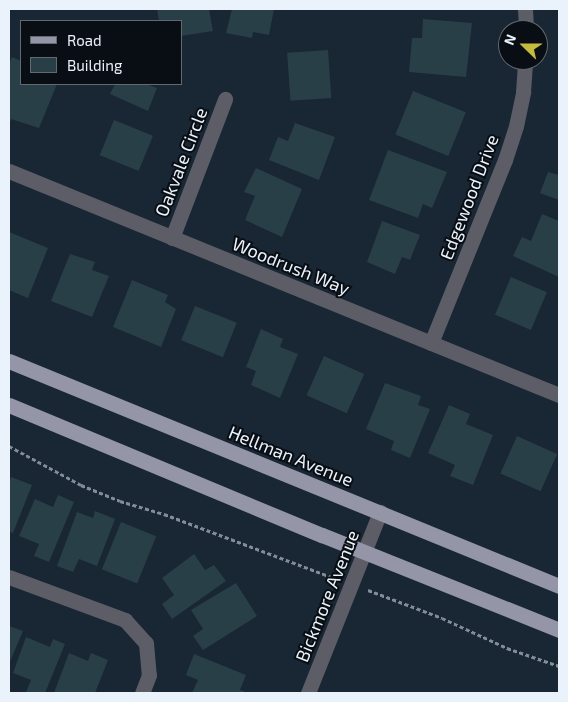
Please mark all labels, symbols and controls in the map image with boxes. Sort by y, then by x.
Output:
legend [20,20,182,85]
north arrow [498,20,548,70]
text: Road [67,31,102,49]
text: N [500,32,519,47]
text: Building [67,56,122,74]
street label: Oakvale Circle [150,104,212,220]
street label: Edgewood Drive [435,131,503,263]
street label: Woodrush Way [229,233,353,299]
street label: Hellman Avenue [225,421,357,491]
street label: Bickmore Avenue [291,527,363,665]

